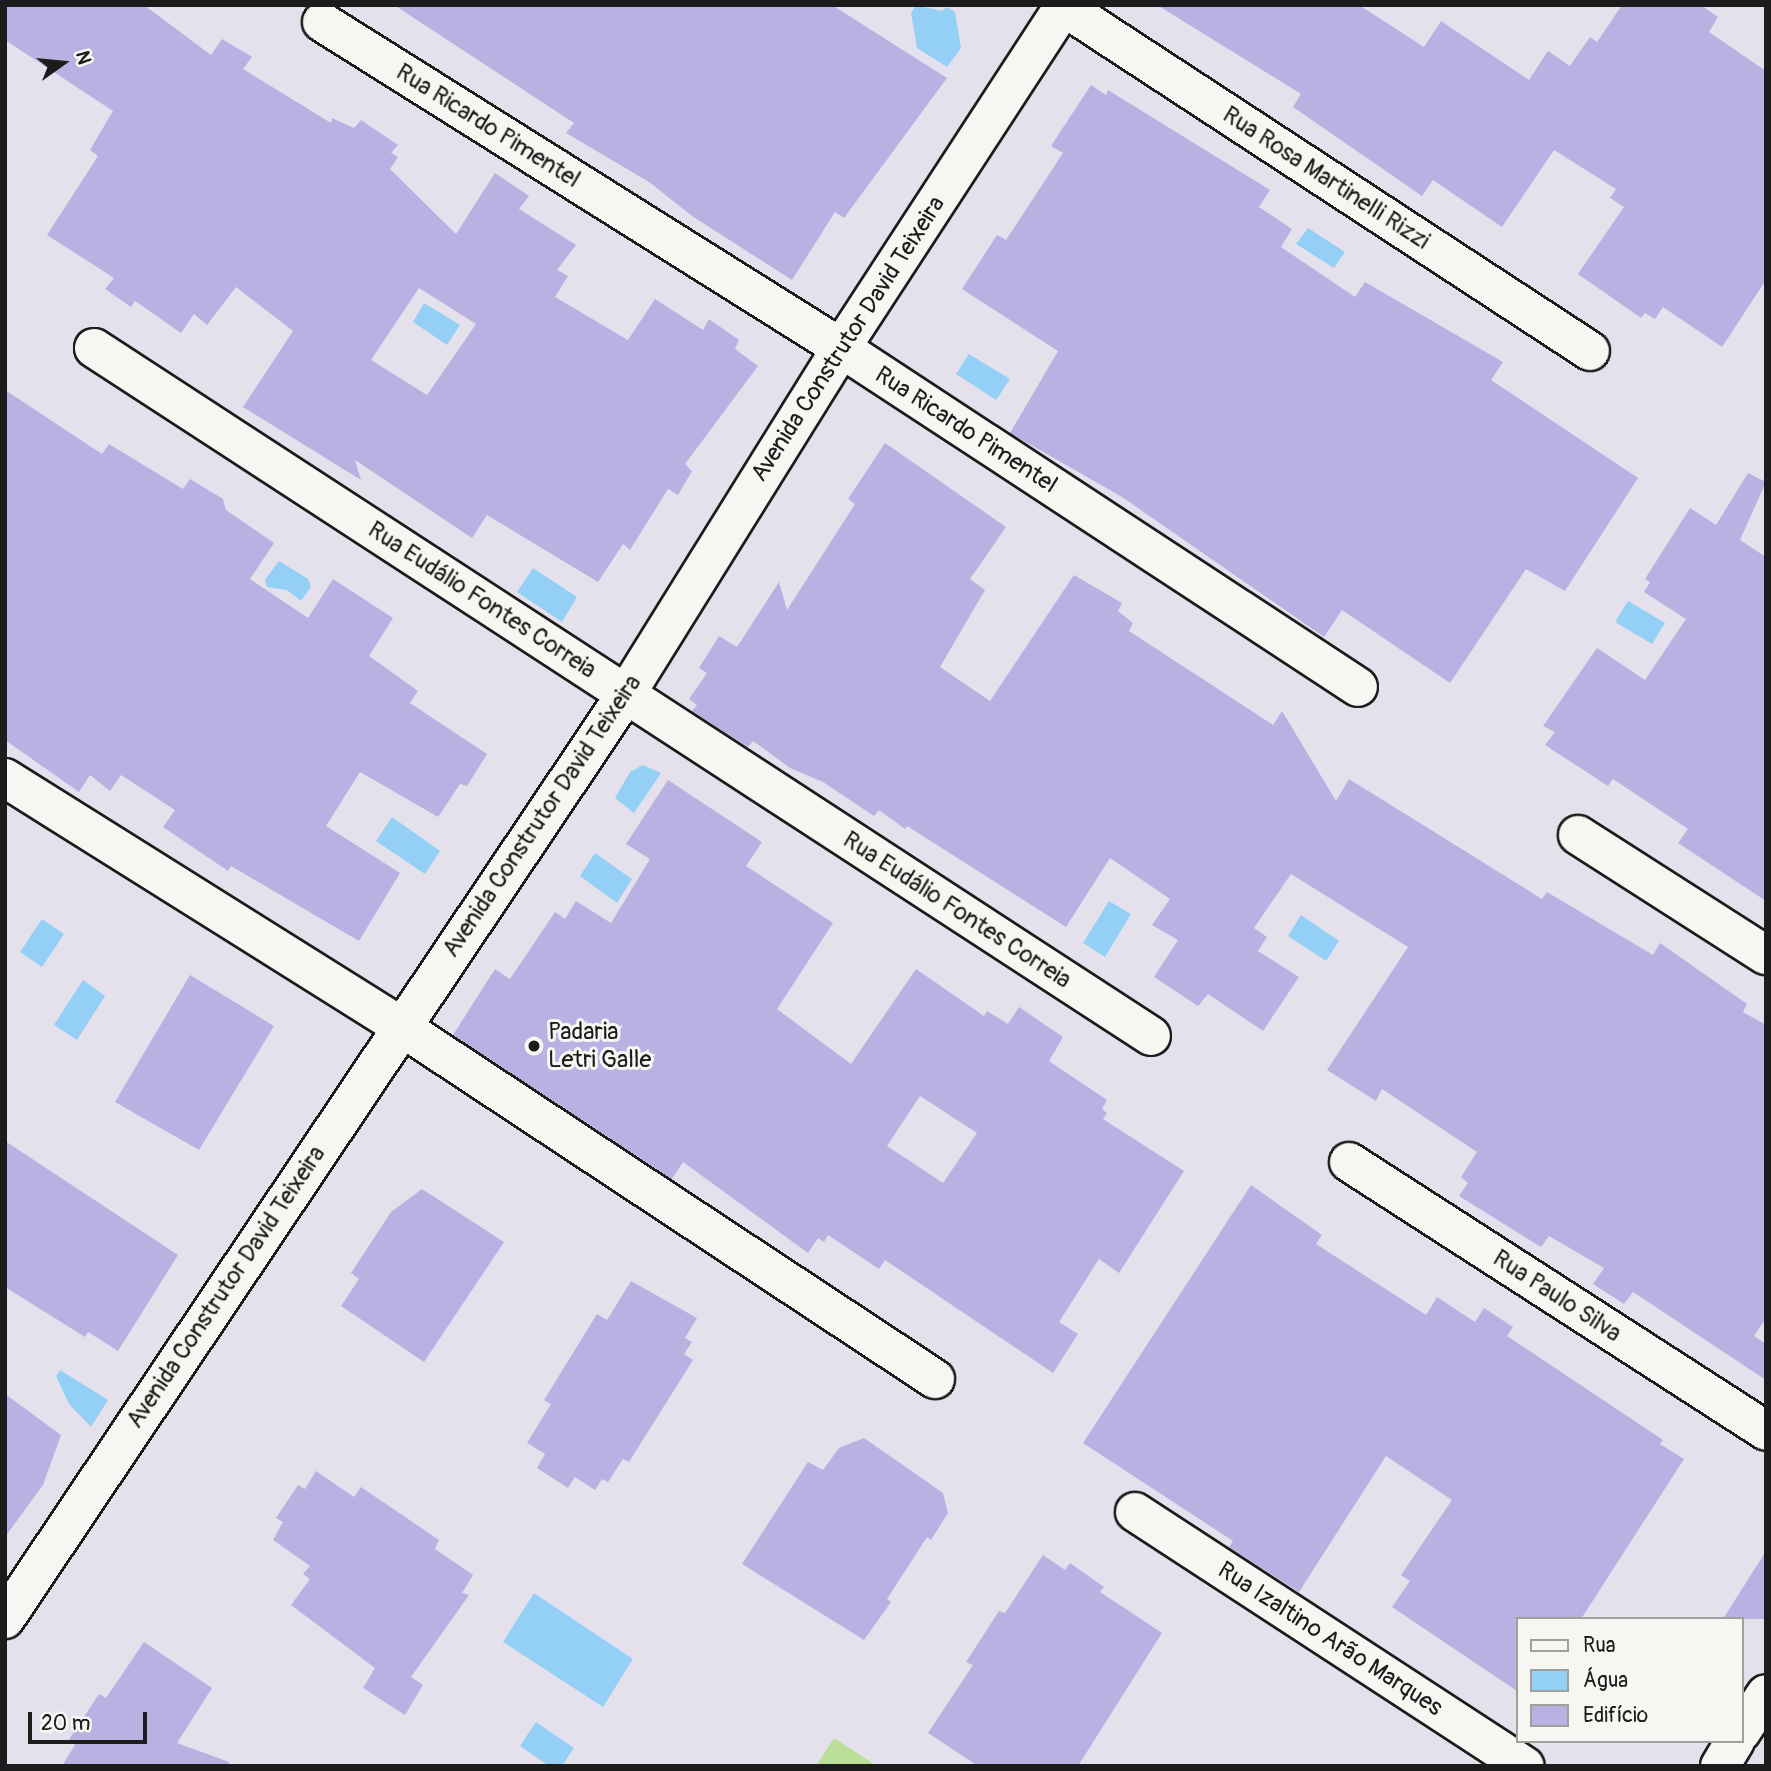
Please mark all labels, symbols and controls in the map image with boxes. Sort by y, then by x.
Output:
north arrow [28,28,98,98]
text: N [70,48,97,67]
street label: Rua Ricardo Pimentel [391,58,585,194]
street label: Rua Rosa Martinelli Rizzi [1217,100,1435,256]
street label: Avenida Construtor David Teixeira [745,191,951,487]
street label: Rua Ricardo Pimentel [869,360,1063,500]
street label: Rua Eudálio Fontes Correia [363,515,601,685]
street label: Avenida Construtor David Teixeira [437,669,647,963]
street label: Rua Eudálio Fontes Correia [838,825,1076,995]
place label: Padaria Letri Galle [548,1018,651,1074]
marker: Padaria Letri Galle [526,1038,542,1054]
street label: Avenida Construtor David Teixeira [121,1140,331,1434]
street label: Rua Paulo Silva [1487,1244,1627,1348]
street label: Rua Izaltino Arão Marques [1212,1556,1448,1722]
legend [1516,1617,1743,1743]
text: Rua [1583,1632,1616,1659]
text: Água [1583,1667,1628,1694]
scale bar [32,1698,150,1742]
text: Edifício [1583,1702,1648,1729]
text: 20 m [41,1710,90,1737]

